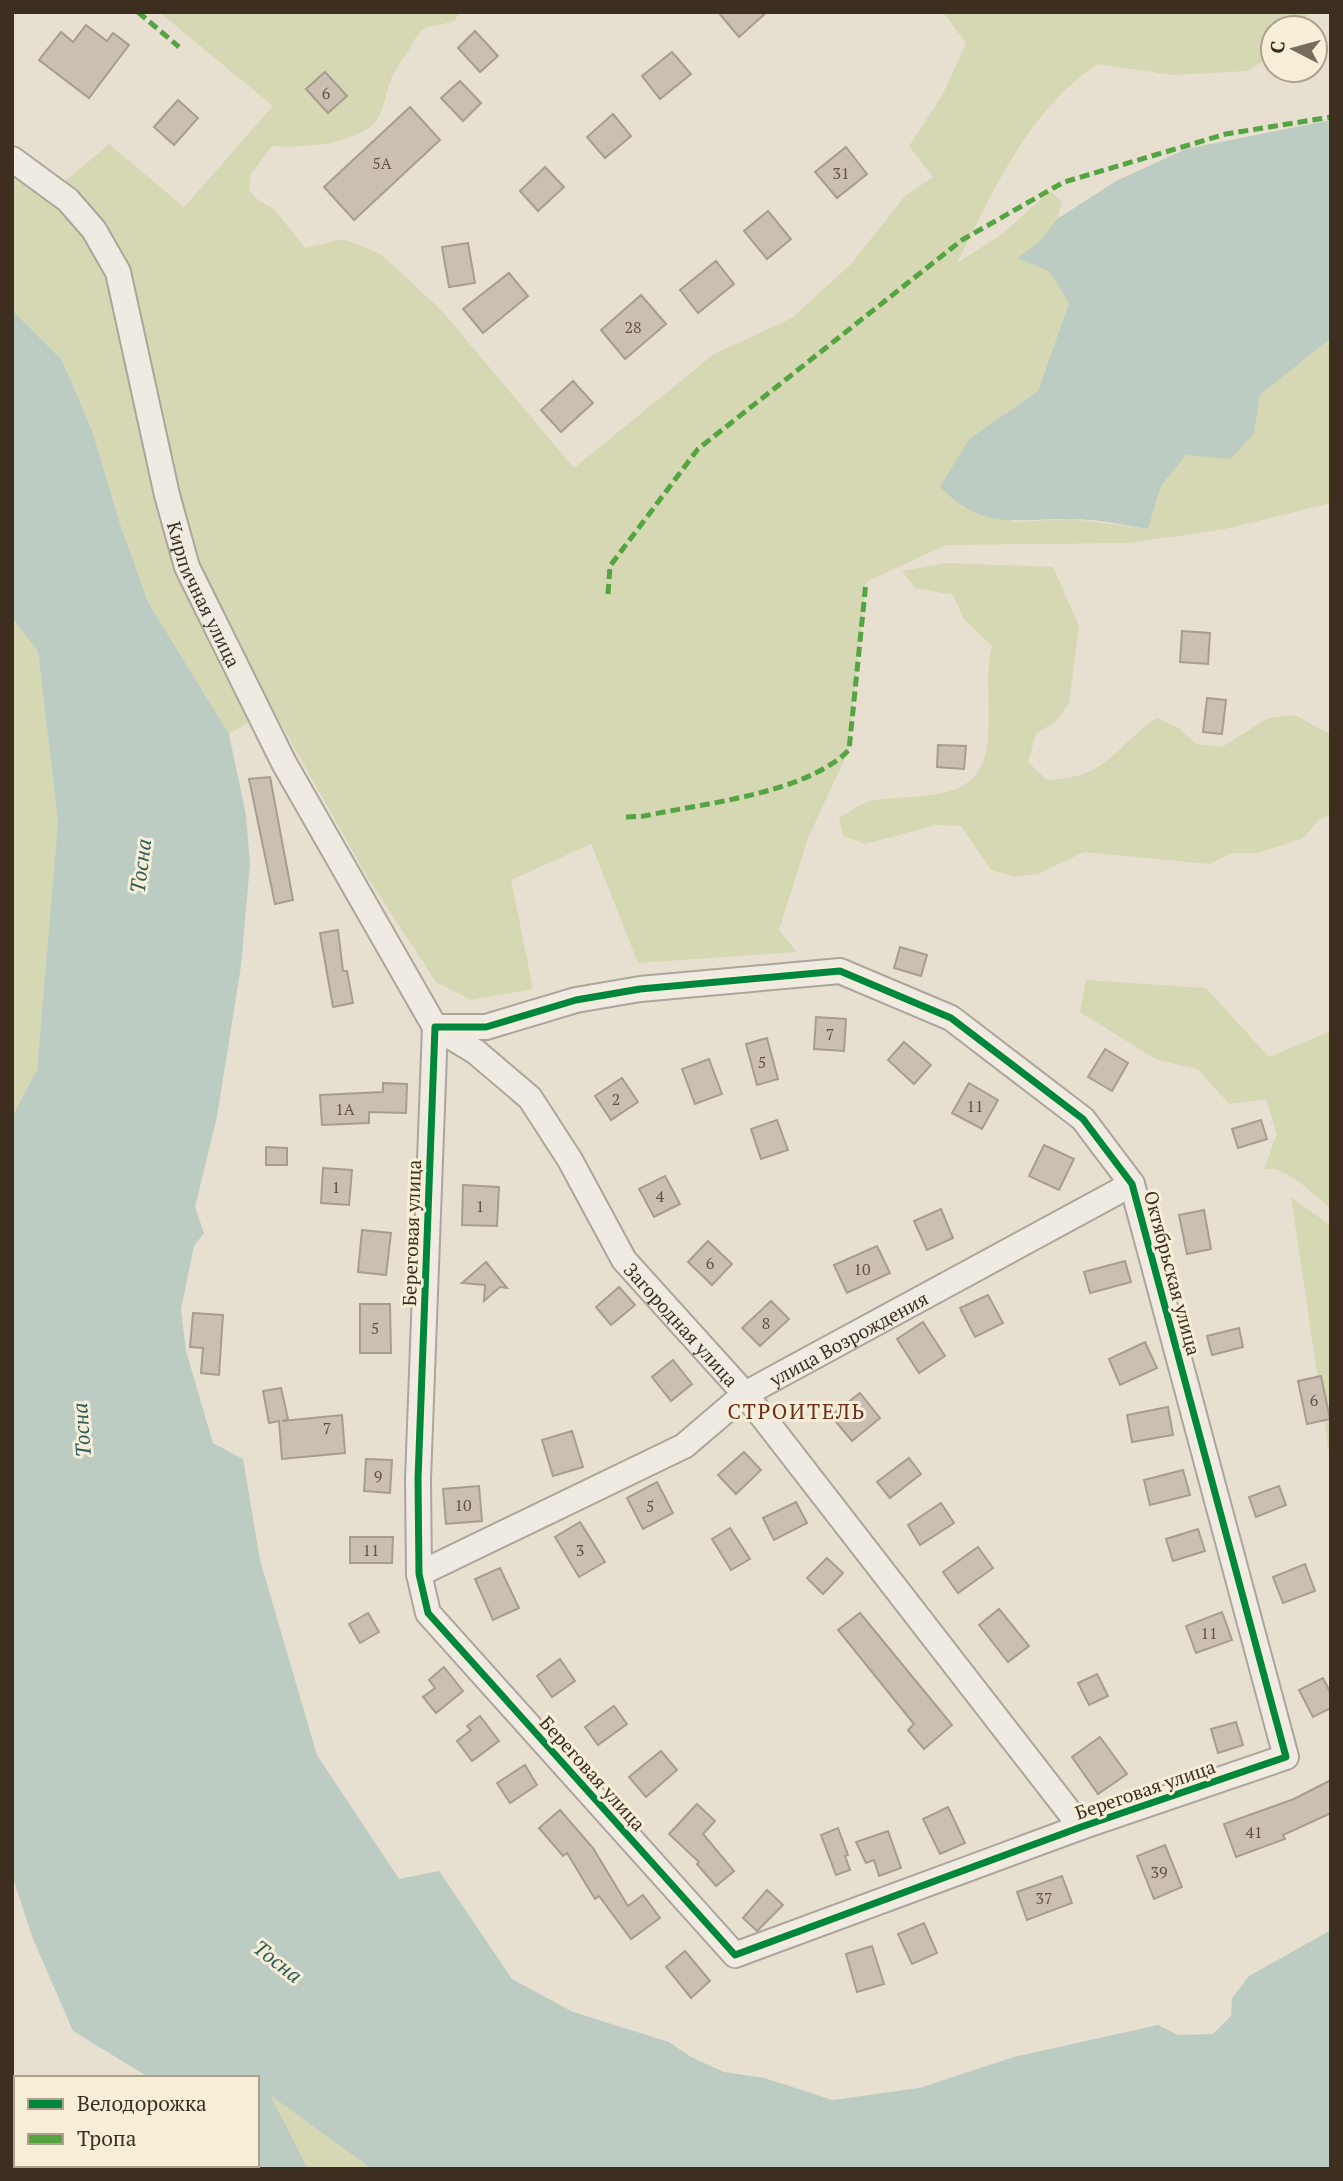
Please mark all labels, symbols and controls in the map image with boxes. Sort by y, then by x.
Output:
north arrow [1259,14,1329,84]
text: С [1264,40,1290,55]
house number: 6 [322,82,331,104]
house number: 5А [372,152,392,174]
house number: 31 [832,162,850,184]
house number: 28 [624,316,642,338]
street label: Кирпичная улица [162,518,247,671]
water label: Тосна [123,837,157,895]
house number: 7 [826,1023,834,1045]
house number: 5 [758,1051,766,1073]
house number: 2 [612,1088,620,1110]
house number: 11 [966,1095,984,1117]
house number: 1А [335,1098,355,1120]
street label: Береговая улица [396,1159,426,1307]
house number: 1 [332,1176,340,1198]
house number: 4 [656,1185,665,1207]
street label: Октябрьская улица [1139,1188,1207,1359]
house number: 1 [476,1195,484,1217]
house number: 6 [706,1252,715,1274]
street label: Загородная улица [619,1257,745,1392]
house number: 10 [853,1258,871,1280]
street label: улица Возрождения [764,1285,932,1392]
house number: 8 [762,1312,770,1334]
house number: 5 [371,1317,379,1339]
house number: 6 [1310,1389,1319,1411]
district label: СТРОИТЕЛЬ [728,1397,866,1425]
water label: Тосна [65,1402,97,1458]
house number: 7 [323,1417,331,1439]
house number: 9 [374,1465,382,1487]
house number: 10 [454,1494,472,1516]
house number: 5 [646,1495,654,1517]
house number: 11 [362,1539,380,1561]
house number: 3 [576,1539,584,1561]
house number: 11 [1200,1622,1218,1644]
street label: Береговая улица [535,1710,652,1836]
street label: Береговая улица [1072,1753,1219,1825]
house number: 41 [1245,1821,1263,1843]
house number: 39 [1150,1861,1168,1883]
house number: 37 [1035,1887,1053,1909]
water label: Тосна [248,1933,308,1989]
legend [14,2076,259,2167]
text: Велодорожка [77,2089,207,2117]
text: Тропа [77,2124,137,2152]

